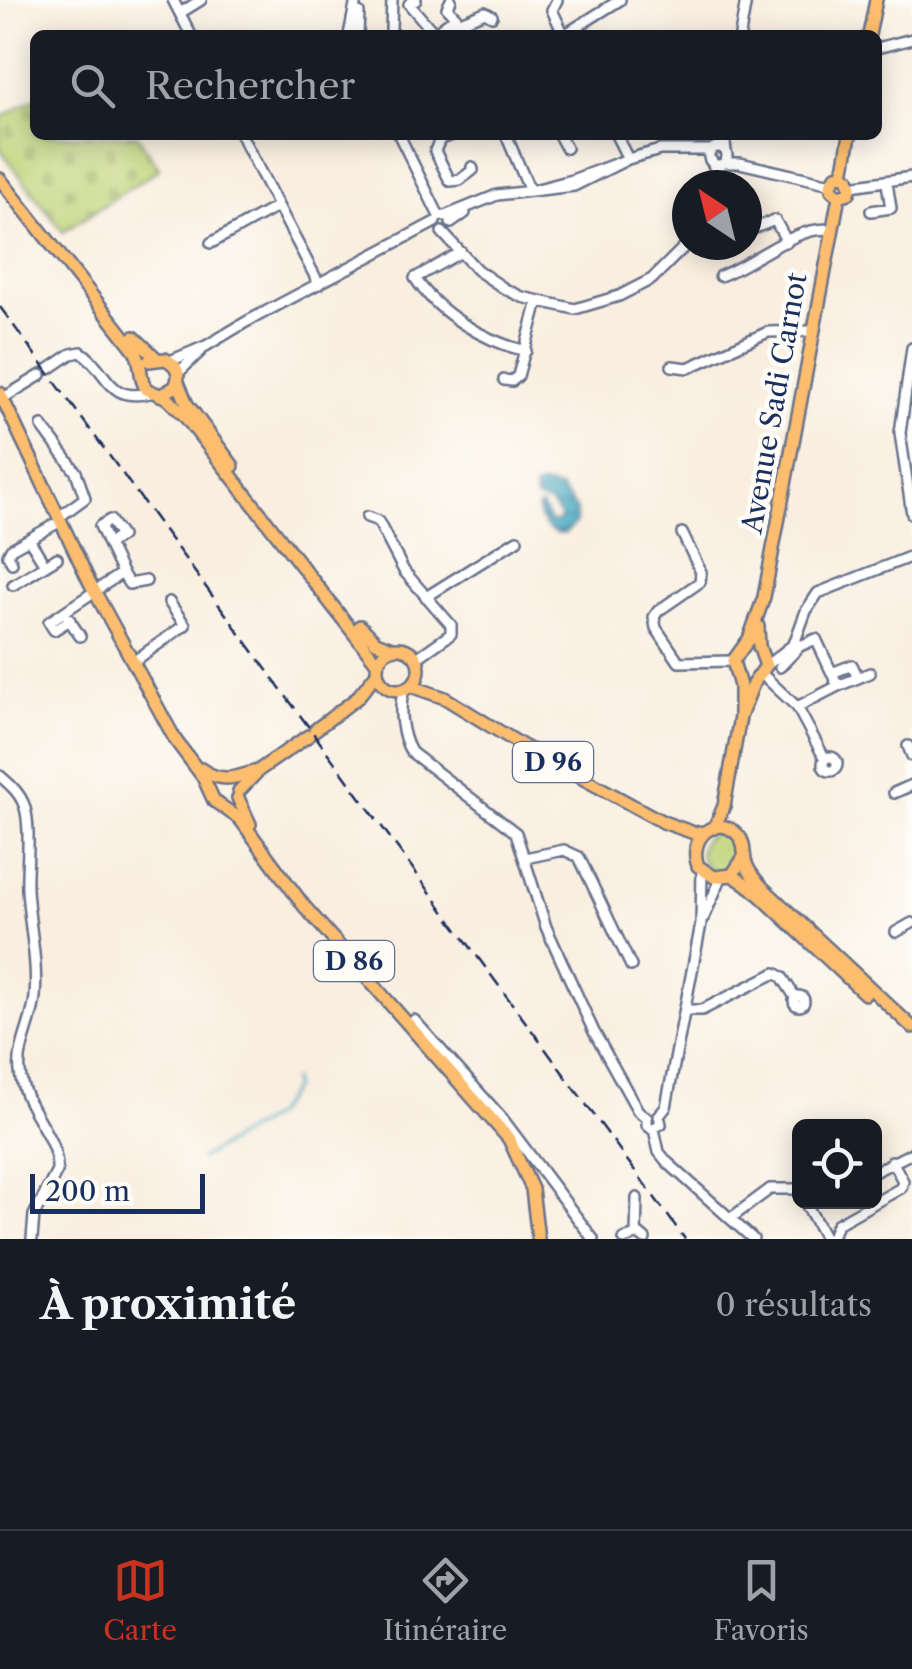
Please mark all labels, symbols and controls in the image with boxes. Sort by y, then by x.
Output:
search box [30,30,882,140]
icon: search [65,58,120,113]
text: Rechercher [145,62,355,109]
north arrow [672,170,762,260]
street label: Avenue Sadi Carnot [734,270,814,537]
road number: D 96 [513,742,593,782]
road number: D 86 [314,941,394,981]
map controls [792,1119,882,1209]
button: locate [792,1119,882,1209]
scale bar [30,1169,205,1214]
text: 200 m [45,1174,130,1208]
text: À proximité [40,1278,296,1330]
text: 0 résultats [716,1285,872,1324]
tab: Carte [103,1553,177,1647]
tab: Itinéraire [383,1553,507,1647]
tab: Favoris [713,1553,809,1647]

